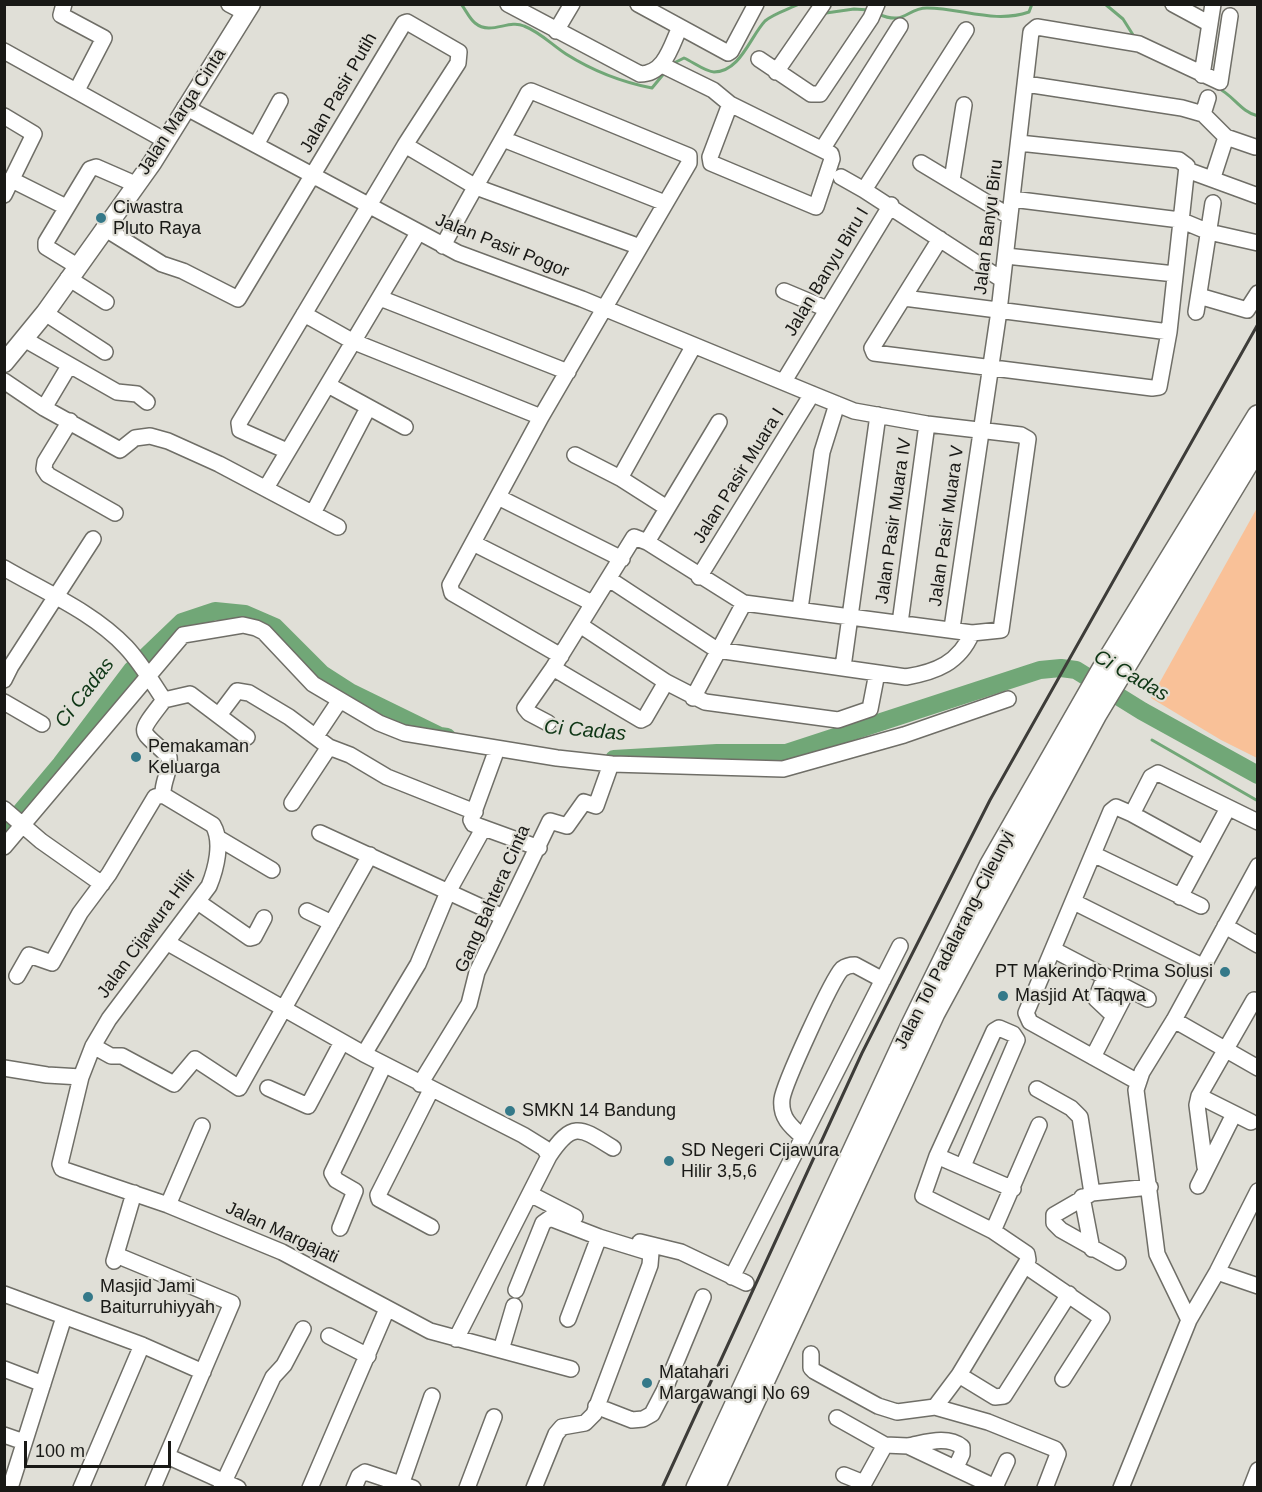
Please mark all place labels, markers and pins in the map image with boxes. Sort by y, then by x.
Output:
place label: Ciwastra Pluto Raya [113,197,201,240]
marker: Ciwastra Pluto Raya [94,211,108,225]
place label: Pemakaman Keluarga [148,736,249,778]
marker: Pemakaman Keluarga [129,750,143,764]
place label: PT Makerindo Prima Solusi [995,961,1213,983]
marker: PT Makerindo Prima Solusi [1218,965,1232,979]
place label: Masjid At Taqwa [1015,985,1146,1007]
marker: Masjid At Taqwa [996,989,1010,1003]
place label: SMKN 14 Bandung [522,1100,676,1122]
marker: SMKN 14 Bandung [503,1104,517,1118]
place label: SD Negeri Cijawura Hilir 3,5,6 [681,1140,839,1182]
marker: SD Negeri Cijawura Hilir 3,5,6 [662,1154,676,1168]
place label: Masjid Jami Baiturruhiyyah [100,1276,215,1318]
marker: Masjid Jami Baiturruhiyyah [81,1290,95,1304]
place label: Matahari Margawangi No 69 [659,1362,810,1404]
marker: Matahari Margawangi No 69 [640,1376,654,1390]

